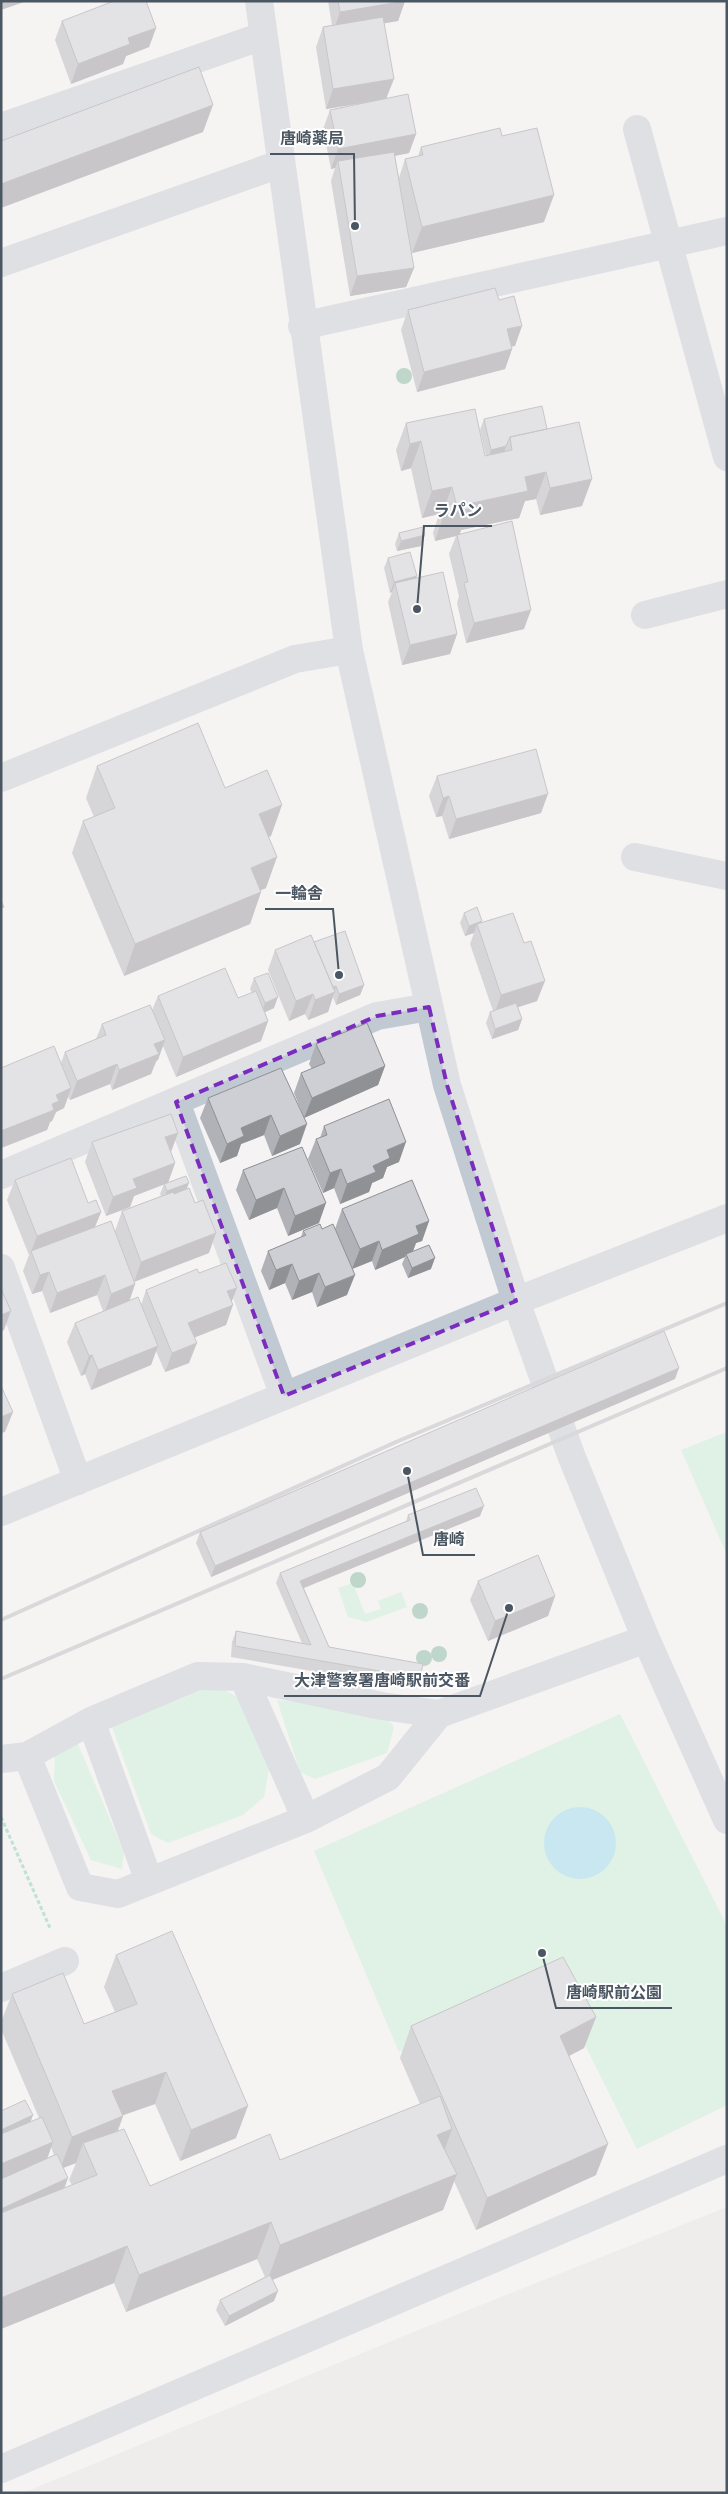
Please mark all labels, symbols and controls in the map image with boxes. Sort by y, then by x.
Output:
callout: 唐崎薬局 [270,123,354,154]
text: 唐崎薬局 [280,128,344,148]
callout: ラパン [424,495,492,526]
text: ラパン [434,500,482,520]
callout: 一輪舎 [265,878,333,909]
text: 一輪舎 [275,883,323,903]
callout: 唐崎 [423,1524,475,1555]
text: 唐崎 [433,1529,465,1549]
callout: 大津警察署唐崎駅前交番 [284,1665,480,1696]
text: 大津警察署唐崎駅前交番 [294,1670,470,1690]
callout: 唐崎駅前公園 [556,1977,672,2008]
text: 唐崎駅前公園 [566,1982,662,2002]

